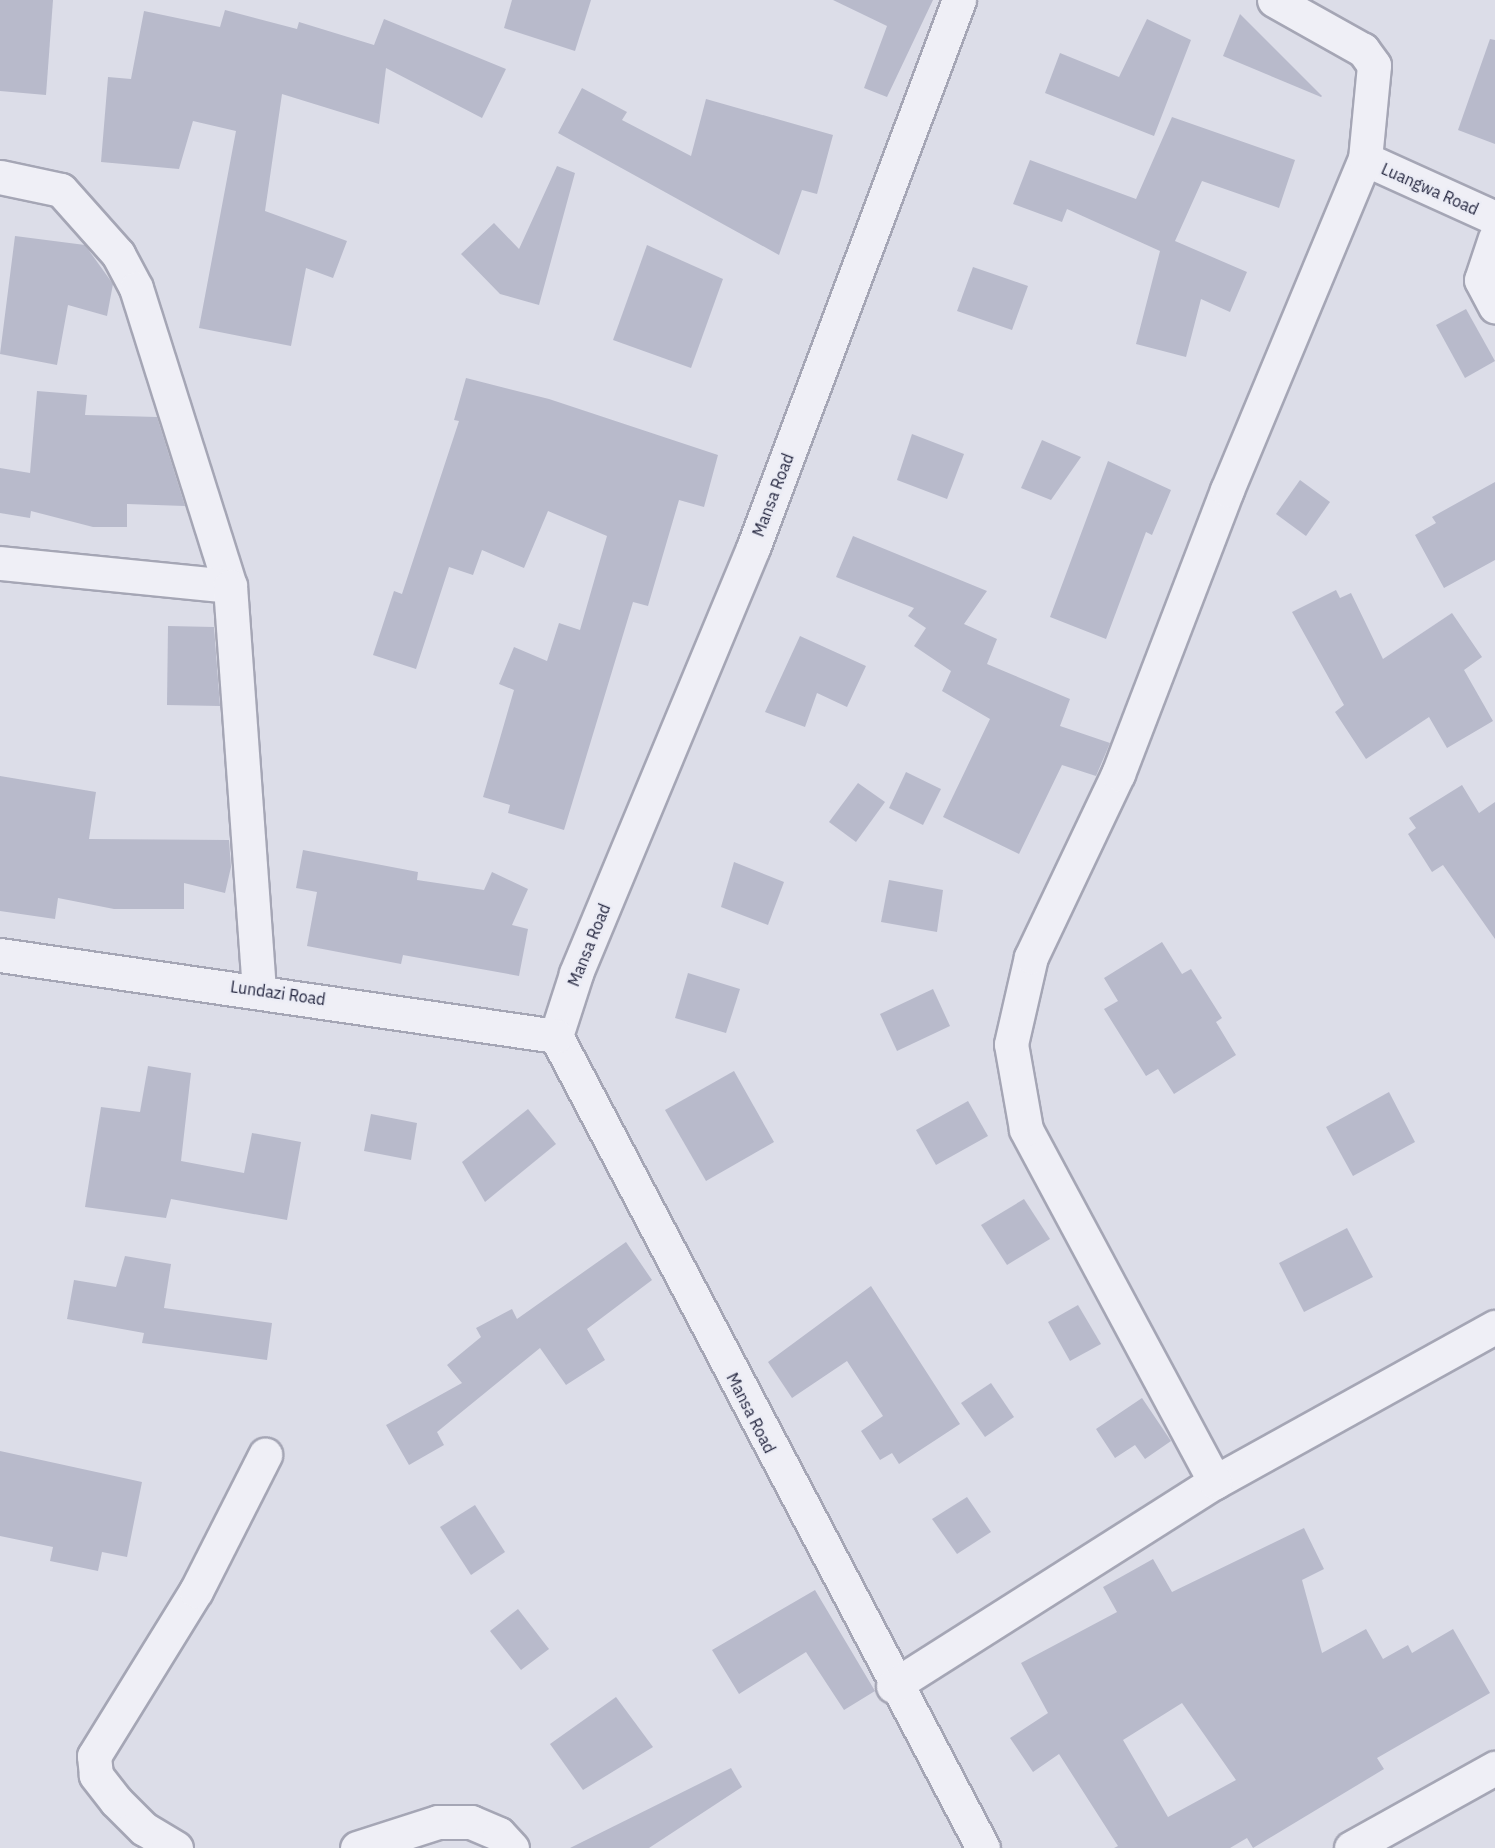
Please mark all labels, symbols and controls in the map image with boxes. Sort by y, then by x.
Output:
street label: Luangwa Road [1378,159,1482,219]
street label: Mansa Road [748,451,798,539]
street label: Mansa Road [564,901,614,989]
street label: Lundazi Road [229,977,327,1009]
street label: Mansa Road [723,1370,779,1456]

